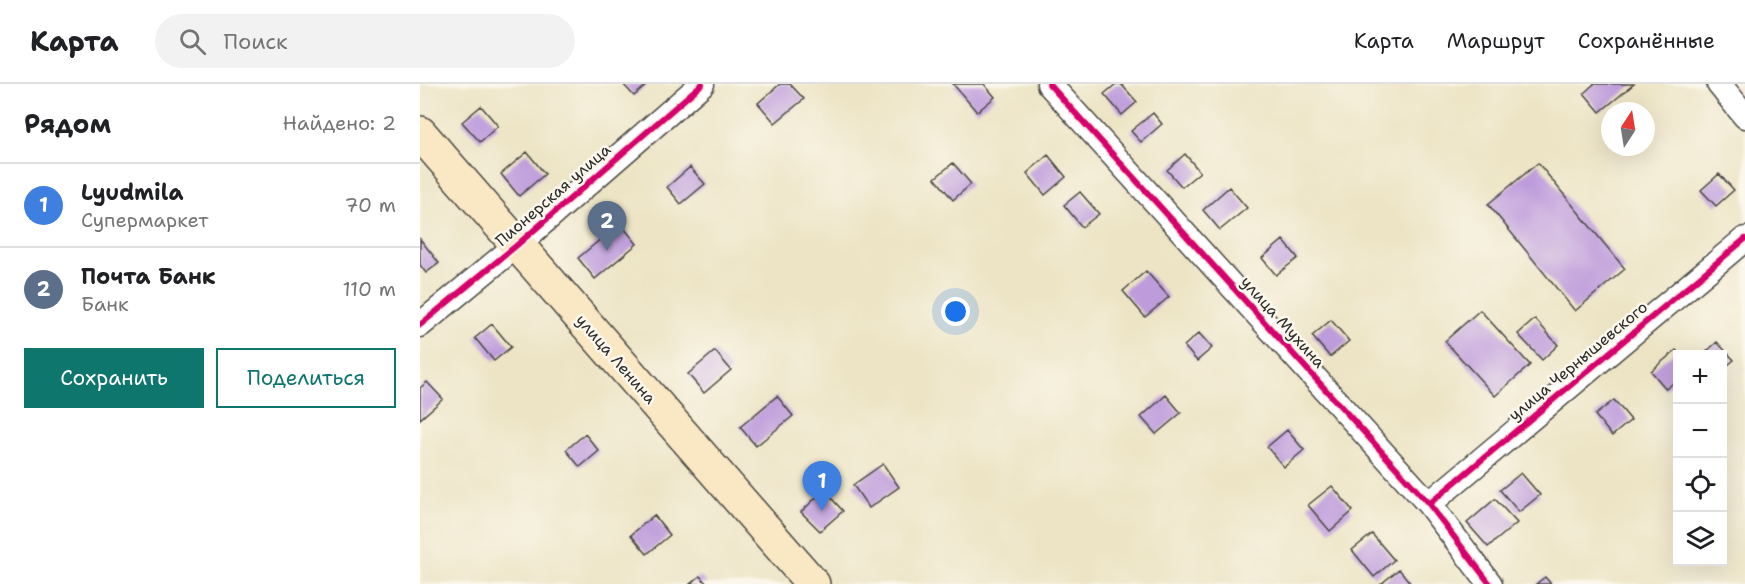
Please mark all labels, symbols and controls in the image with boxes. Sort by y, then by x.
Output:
search box [155,14,575,68]
text: Карта [30,22,119,60]
icon: search [176,25,209,58]
text: Поиск [224,27,288,56]
text: Карта [1354,27,1414,55]
text: Маршрут [1447,27,1545,55]
text: Сохранённые [1578,27,1715,55]
north arrow [1601,102,1655,156]
text: Рядом [24,106,111,141]
text: Найдено: 2 [283,110,396,136]
street label: Пионерская улица [491,139,615,251]
text: Lyudmila [81,178,183,207]
text: 1 [39,192,48,218]
text: 70 m [344,192,396,218]
pin: 2 [588,202,627,251]
text: Супермаркет [81,207,208,233]
text: Почта Банк [81,262,216,291]
street label: улица Мухина [1236,272,1330,372]
text: 2 [37,276,51,302]
text: 110 m [342,276,396,302]
text: Банк [81,291,129,317]
your location [941,297,970,326]
street label: улица Чернышевского [1504,297,1652,425]
street label: улица Ленина [571,310,661,408]
button: Сохранить [24,348,204,408]
button: Поделиться [216,348,396,408]
map controls [1673,350,1727,566]
button: + [1673,350,1727,404]
button: − [1673,404,1727,458]
button: locate [1673,458,1727,512]
pin: 1 [802,462,842,511]
button: layers [1673,512,1727,566]

